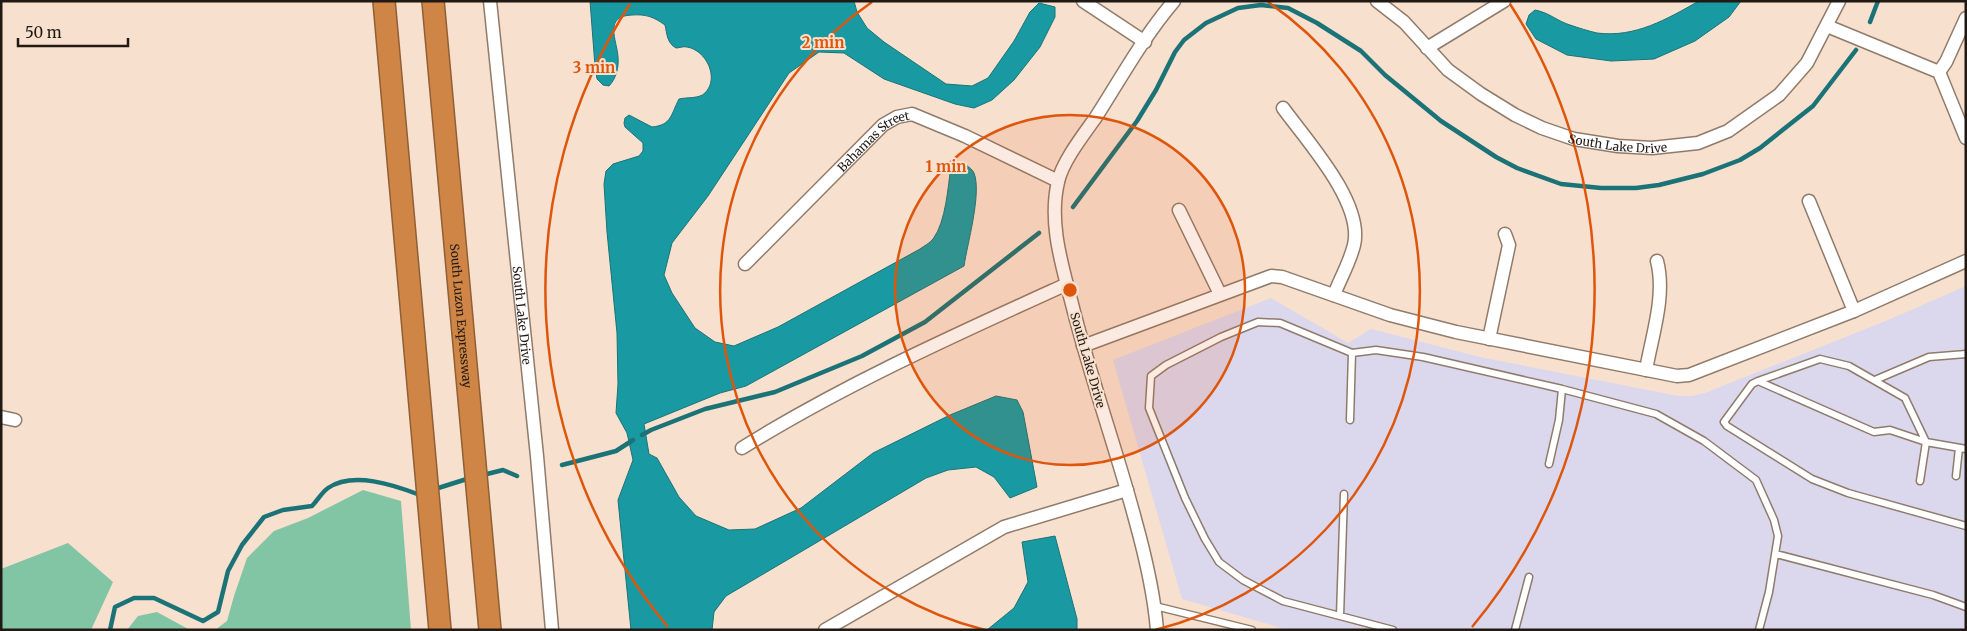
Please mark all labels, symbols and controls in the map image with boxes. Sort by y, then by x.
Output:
scale bar [18,15,128,47]
text: 50 m [25,23,62,42]
text: 2 min [802,33,844,52]
text: 3 min [573,58,615,77]
street label: Bahamas Street [834,107,911,174]
street label: South Lake Drive [1566,130,1668,156]
text: 1 min [926,157,966,176]
street label: South Luzon Expressway [448,243,476,389]
street label: South Lake Drive [510,265,535,365]
centre of rings [1061,281,1079,299]
street label: South Lake Drive [1067,310,1109,410]

